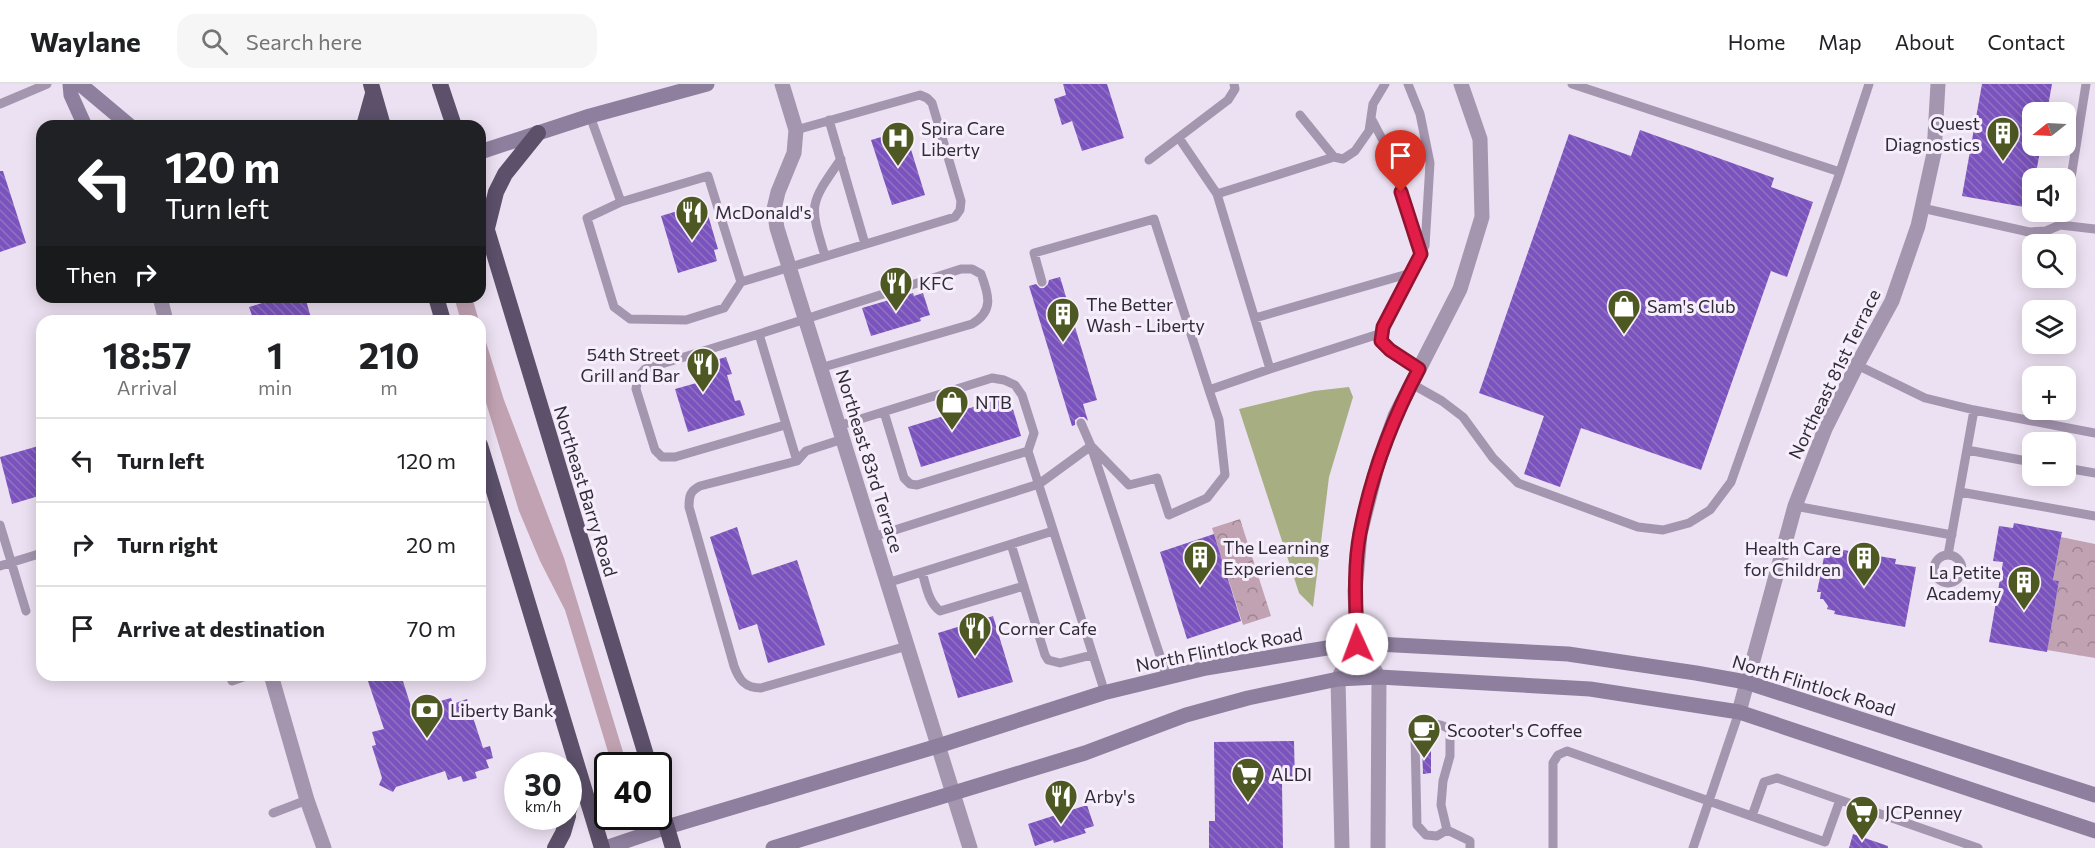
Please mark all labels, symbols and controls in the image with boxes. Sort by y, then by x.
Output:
search box [177,14,597,68]
text: Waylane [30,24,141,58]
icon: search [198,25,231,58]
text: Search here [246,28,362,55]
text: Home [1728,29,1785,54]
text: Map [1818,29,1862,54]
text: About [1895,29,1954,54]
text: Contact [1987,29,2065,54]
north arrow [2022,102,2076,156]
map controls [2022,102,2076,486]
place label: Quest Diagnostics [1885,112,1980,155]
building icon: Quest Diagnostics [1985,115,2021,162]
place label: Spira Care Liberty [921,117,1005,160]
hospital icon: Spira Care Liberty [880,120,916,167]
pin [1375,130,1426,192]
icon: arrive [1384,139,1417,172]
text: 120 m [165,140,280,192]
icon: left [66,144,144,222]
button: sound [2022,168,2076,222]
text: Turn left [165,192,269,225]
restaurant icon: McDonald's [674,194,710,241]
place label: McDonald's [715,201,812,223]
button: search [2022,234,2076,288]
icon: right [129,258,162,291]
text: Then [66,261,117,288]
restaurant icon: KFC [878,265,914,312]
place label: KFC [919,272,954,294]
street label: Northeast 81st Terrace [1783,285,1885,463]
shop icon: Sam's Club [1606,288,1642,335]
place label: The Better Wash - Liberty [1086,293,1205,336]
place label: Sam's Club [1647,295,1736,317]
building icon: The Better Wash - Liberty [1045,296,1081,343]
button: layers [2022,300,2076,354]
text: 18:57 [103,332,191,376]
text: 1 [267,332,283,376]
text: 210 [359,332,419,376]
place label: 54th Street Grill and Bar [581,343,680,386]
restaurant icon: 54th Street Grill and Bar [685,346,721,393]
button: + [2022,366,2076,420]
street label: Northeast 83rd Terrace [832,367,908,555]
text: Arrival [117,375,177,399]
text: min [258,375,292,399]
text: m [380,375,398,399]
shop icon: NTB [934,384,970,431]
place label: NTB [975,391,1012,413]
street label: Northeast Barry Road [550,403,622,579]
button: − [2022,432,2076,486]
icon: left [66,444,99,477]
text: Turn left [117,447,204,474]
text: 120 m [397,447,456,474]
icon: right [66,528,99,561]
text: Turn right [117,531,218,558]
text: 20 m [406,531,456,558]
place label: The Learning Experience [1223,536,1329,579]
place label: Health Care for Children [1744,537,1841,580]
building icon: The Learning Experience [1182,539,1218,586]
building icon: Health Care for Children [1846,540,1882,587]
place label: La Petite Academy [1926,561,2001,604]
building icon: La Petite Academy [2006,564,2042,611]
restaurant icon: Corner Cafe [957,610,993,657]
icon: arrive [66,612,99,645]
position arrow [1325,612,1389,676]
text: Arrive at destination [117,615,325,642]
text: 70 m [407,615,456,642]
place label: Corner Cafe [998,617,1097,639]
street label: North Flintlock Road [1134,622,1304,676]
street label: North Flintlock Road [1730,650,1898,720]
bank icon: Liberty Bank [409,692,445,739]
place label: Liberty Bank [450,699,554,721]
cafe icon: Scooter's Coffee [1406,712,1442,759]
place label: Scooter's Coffee [1447,719,1582,741]
speed limit sign: 40 [594,752,672,830]
supermarket icon: ALDI [1230,756,1266,803]
place label: ALDI [1271,763,1312,785]
text: 30 [524,765,562,802]
restaurant icon: Arby's [1043,778,1079,825]
place label: Arby's [1084,785,1135,807]
supermarket icon: JCPenney [1844,794,1880,841]
text: km/h [525,797,561,815]
place label: JCPenney [1885,801,1962,823]

